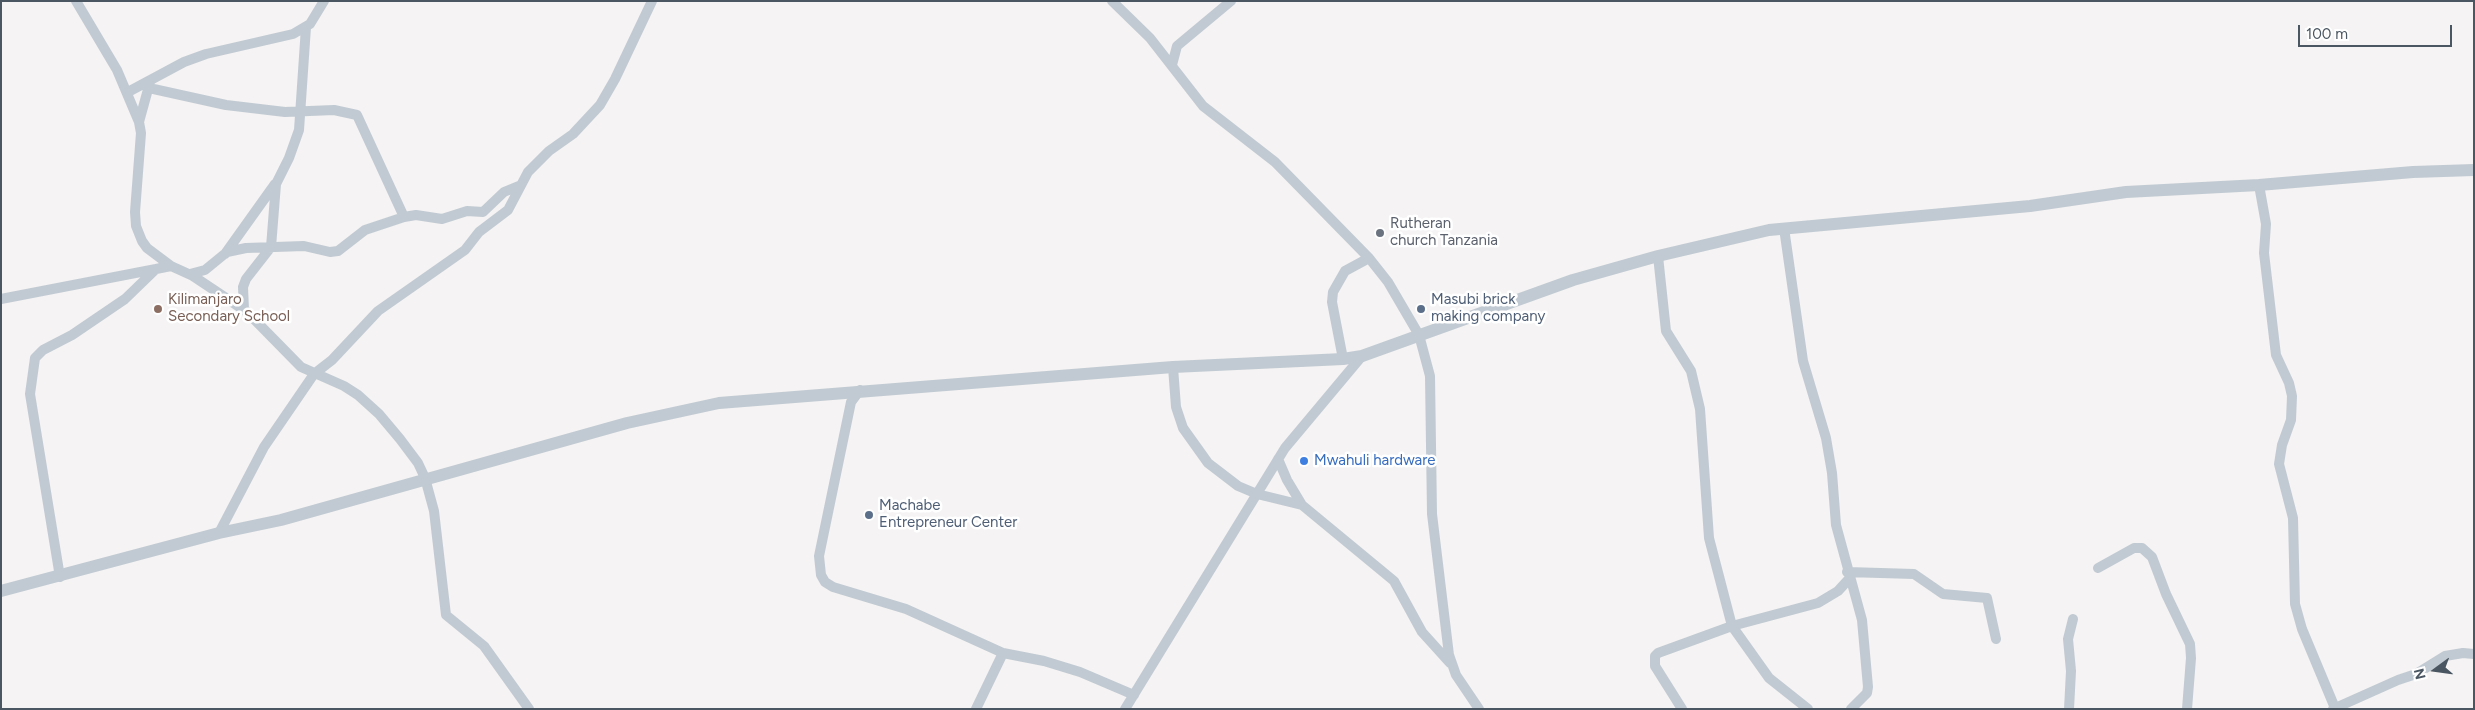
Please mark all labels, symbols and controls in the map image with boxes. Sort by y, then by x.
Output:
scale bar [2300,15,2454,47]
text: 100 m [2306,25,2348,43]
place label: Rutheran church Tanzania [1390,215,1498,250]
marker: Rutheran church Tanzania [1374,227,1386,239]
place label: Kilimanjaro Secondary School [168,291,290,326]
place label: Masubi brick making company [1431,291,1545,326]
marker: Kilimanjaro Secondary School [152,303,164,315]
marker: Masubi brick making company [1415,303,1427,315]
place label: Mwahuli hardware [1314,452,1436,470]
marker: Mwahuli hardware [1298,455,1310,467]
place label: Machabe Entrepreneur Center [879,497,1017,532]
marker: Machabe Entrepreneur Center [863,509,875,521]
north arrow [2410,645,2460,695]
text: N [2410,666,2430,681]

